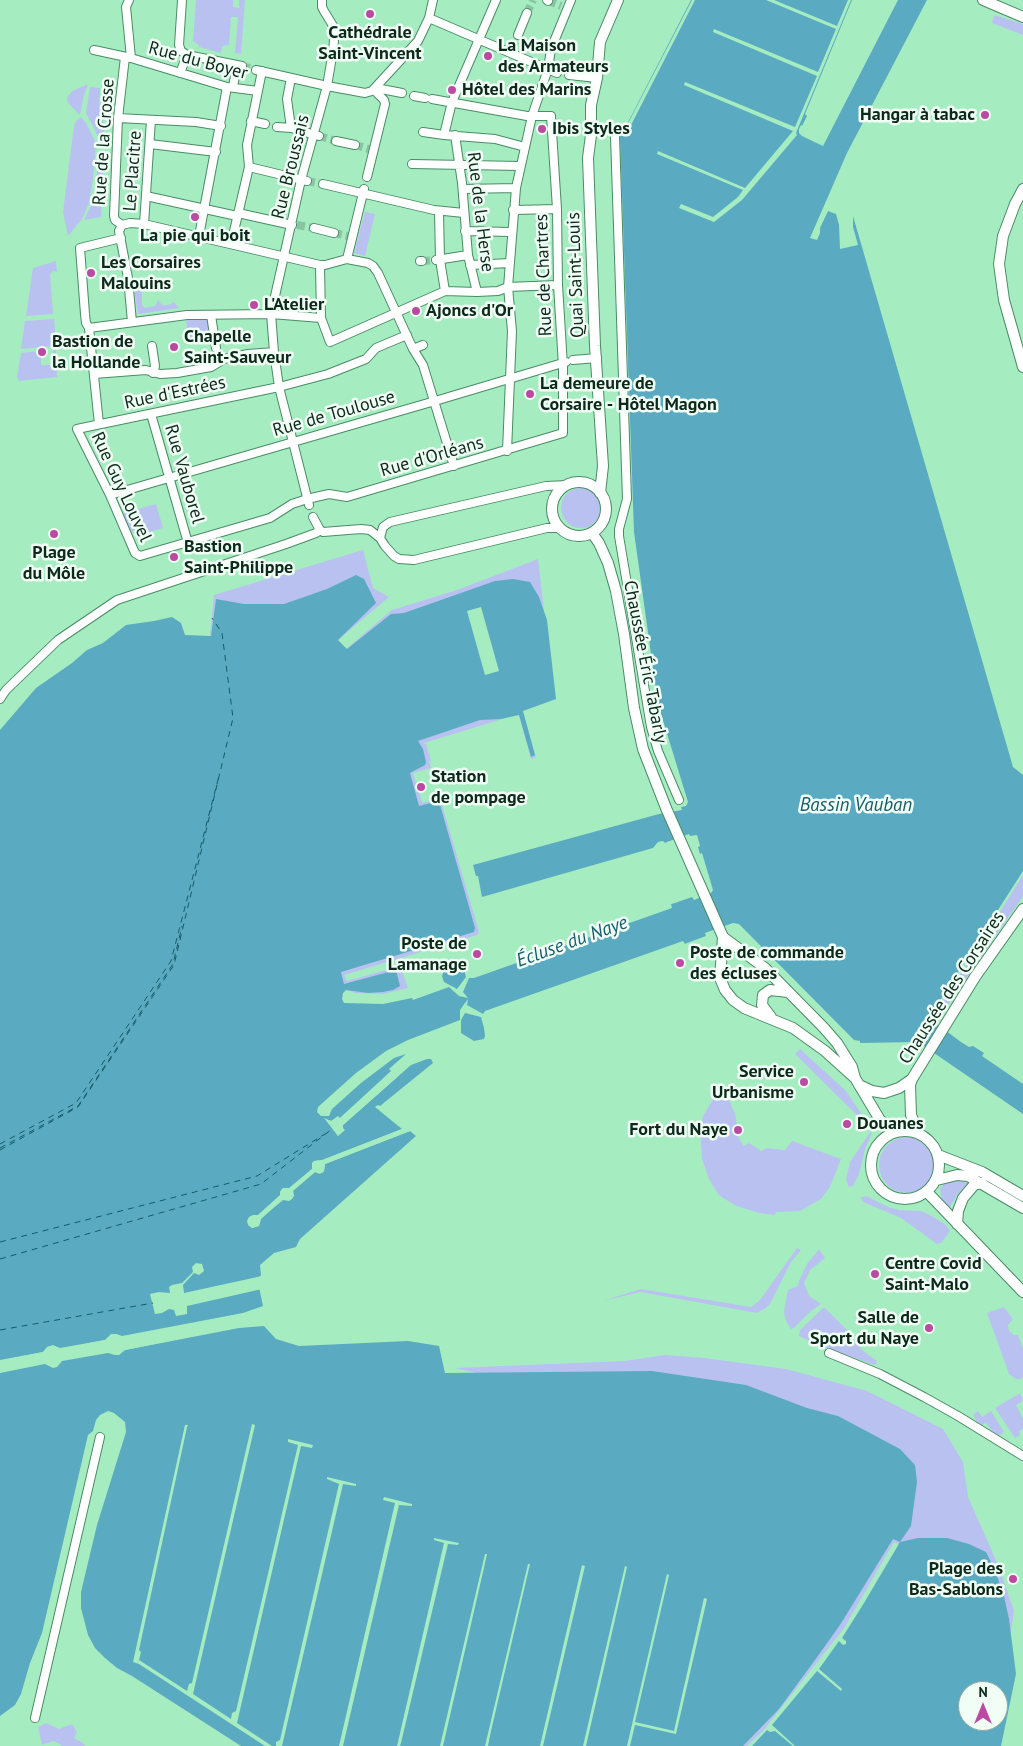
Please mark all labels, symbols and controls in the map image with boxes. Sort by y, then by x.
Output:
marker: Cathédrale Saint-Vincent [364,8,376,20]
place label: Cathédrale Saint-Vincent [318,22,422,64]
place label: La Maison des Armateurs [498,35,609,78]
street label: Rue du Boyer [146,37,250,85]
marker: La Maison des Armateurs [482,50,494,62]
street label: Rue de la Crosse [89,78,119,206]
place label: Hôtel des Marins [462,79,591,101]
marker: Hôtel des Marins [446,84,458,96]
place label: Hangar à tabac [860,104,975,126]
marker: Hangar à tabac [979,109,991,121]
street label: Rue Broussais [268,113,314,221]
place label: Ibis Styles [552,118,630,140]
marker: Ibis Styles [536,123,548,135]
street label: Le Placitre [119,130,147,212]
street label: Rue de la Herse [462,151,498,273]
marker: La pie qui boit [189,211,201,223]
street label: Quai Saint-Louis [563,212,589,338]
street label: Rue de Chartres [531,213,557,337]
place label: La pie qui boit [140,225,250,247]
place label: Les Corsaires Malouins [101,252,201,294]
marker: Les Corsaires Malouins [85,267,97,279]
place label: L'Atelier [264,294,324,316]
marker: L'Atelier [248,299,260,311]
place label: Ajoncs d'Or [426,300,513,322]
marker: Ajoncs d'Or [410,305,422,317]
place label: Chapelle Saint-Sauveur [184,326,291,368]
place label: Bastion de la Hollande [52,331,140,374]
marker: Chapelle Saint-Sauveur [168,341,180,353]
marker: Bastion de la Hollande [36,346,48,358]
street label: Rue d'Estrées [122,372,228,414]
place label: La demeure de Corsaire - Hôtel Magon [540,373,717,416]
street label: Rue de Toulouse [270,386,398,442]
marker: La demeure de Corsaire - Hôtel Magon [524,388,536,400]
street label: Rue Vauborel [160,422,208,526]
street label: Rue Guy Louvel [86,429,156,545]
street label: Rue d'Orléans [378,432,486,482]
marker: Plage du Môle [48,528,60,540]
place label: Bastion Saint-Philippe [184,536,293,578]
place label: Plage du Môle [23,542,85,584]
marker: Bastion Saint-Philippe [168,551,180,563]
street label: Chaussée Éric Tabarly [619,579,671,745]
place label: Station de pompage [431,766,526,809]
marker: Station de pompage [415,781,427,793]
water label: Bassin Vauban [800,795,912,817]
street label: Chaussée des Corsaires [895,908,1009,1068]
water label: Écluse du Naye [513,911,631,973]
place label: Poste de Lamanage [388,933,467,976]
place label: Poste de commande des écluses [690,942,844,984]
marker: Poste de Lamanage [471,948,483,960]
marker: Poste de commande des écluses [674,957,686,969]
place label: Service Urbanisme [712,1061,794,1104]
marker: Service Urbanisme [798,1076,810,1088]
place label: Douanes [857,1113,923,1135]
marker: Douanes [841,1118,853,1130]
place label: Fort du Naye [629,1119,728,1141]
marker: Fort du Naye [732,1124,744,1136]
place label: Centre Covid Saint-Malo [885,1253,982,1296]
marker: Centre Covid Saint-Malo [869,1268,881,1280]
place label: Salle de Sport du Naye [810,1307,919,1350]
marker: Salle de Sport du Naye [923,1322,935,1334]
place label: Plage des Bas-Sablons [909,1558,1003,1600]
marker: Plage des Bas-Sablons [1007,1573,1019,1585]
north arrow [958,1681,1008,1731]
text: N [978,1683,988,1701]

